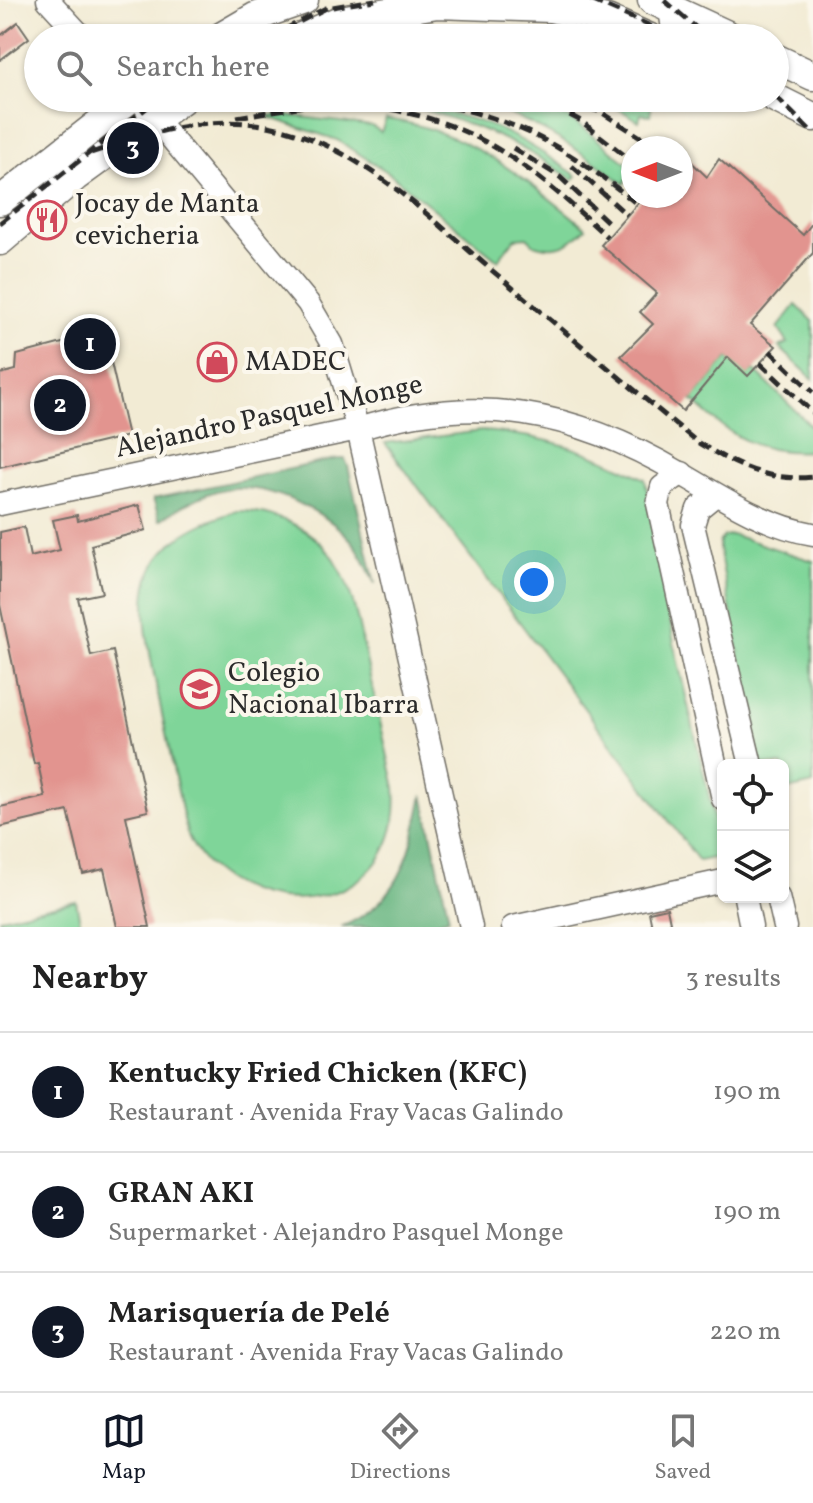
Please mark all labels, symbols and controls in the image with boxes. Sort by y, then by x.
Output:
search box [24,24,789,112]
icon: search [52,46,96,90]
text: Search here [116,47,270,89]
pin: 3 [107,118,159,178]
north arrow [621,136,693,208]
place label: Jocay de Manta cevicheria [75,185,260,256]
restaurant icon: Jocay de Manta cevicheria [26,199,68,241]
pin: 1 [64,314,116,374]
shop icon: MADEC [196,341,238,383]
place label: MADEC [245,343,346,382]
street label: Alejandro Pasquel Monge [112,365,426,469]
pin: 2 [34,375,86,435]
your location [514,562,554,602]
place label: Colegio Nacional Ibarra [228,654,420,725]
school or university icon: Colegio Nacional Ibarra [179,668,221,710]
map controls [717,759,789,903]
button: locate [717,759,789,831]
button: layers [717,831,789,903]
text: Nearby [32,956,148,1003]
text: 3 results [685,961,781,997]
text: Kentucky Fried Chicken (KFC) [108,1053,527,1095]
text: 1 [53,1074,63,1110]
text: 190 m [713,1074,781,1110]
text: Restaurant · Avenida Fray Vacas Galindo [108,1095,564,1131]
text: GRAN AKI [108,1173,254,1215]
text: 2 [51,1194,65,1230]
text: 190 m [713,1194,781,1230]
text: Supermarket · Alejandro Pasquel Monge [108,1215,564,1251]
text: Marisquería de Pelé [108,1293,390,1335]
text: 3 [51,1314,65,1350]
text: 220 m [709,1314,781,1350]
text: Restaurant · Avenida Fray Vacas Galindo [108,1335,564,1371]
tab: Map [102,1409,146,1488]
tab: Directions [350,1409,451,1488]
tab: Saved [654,1409,711,1488]

